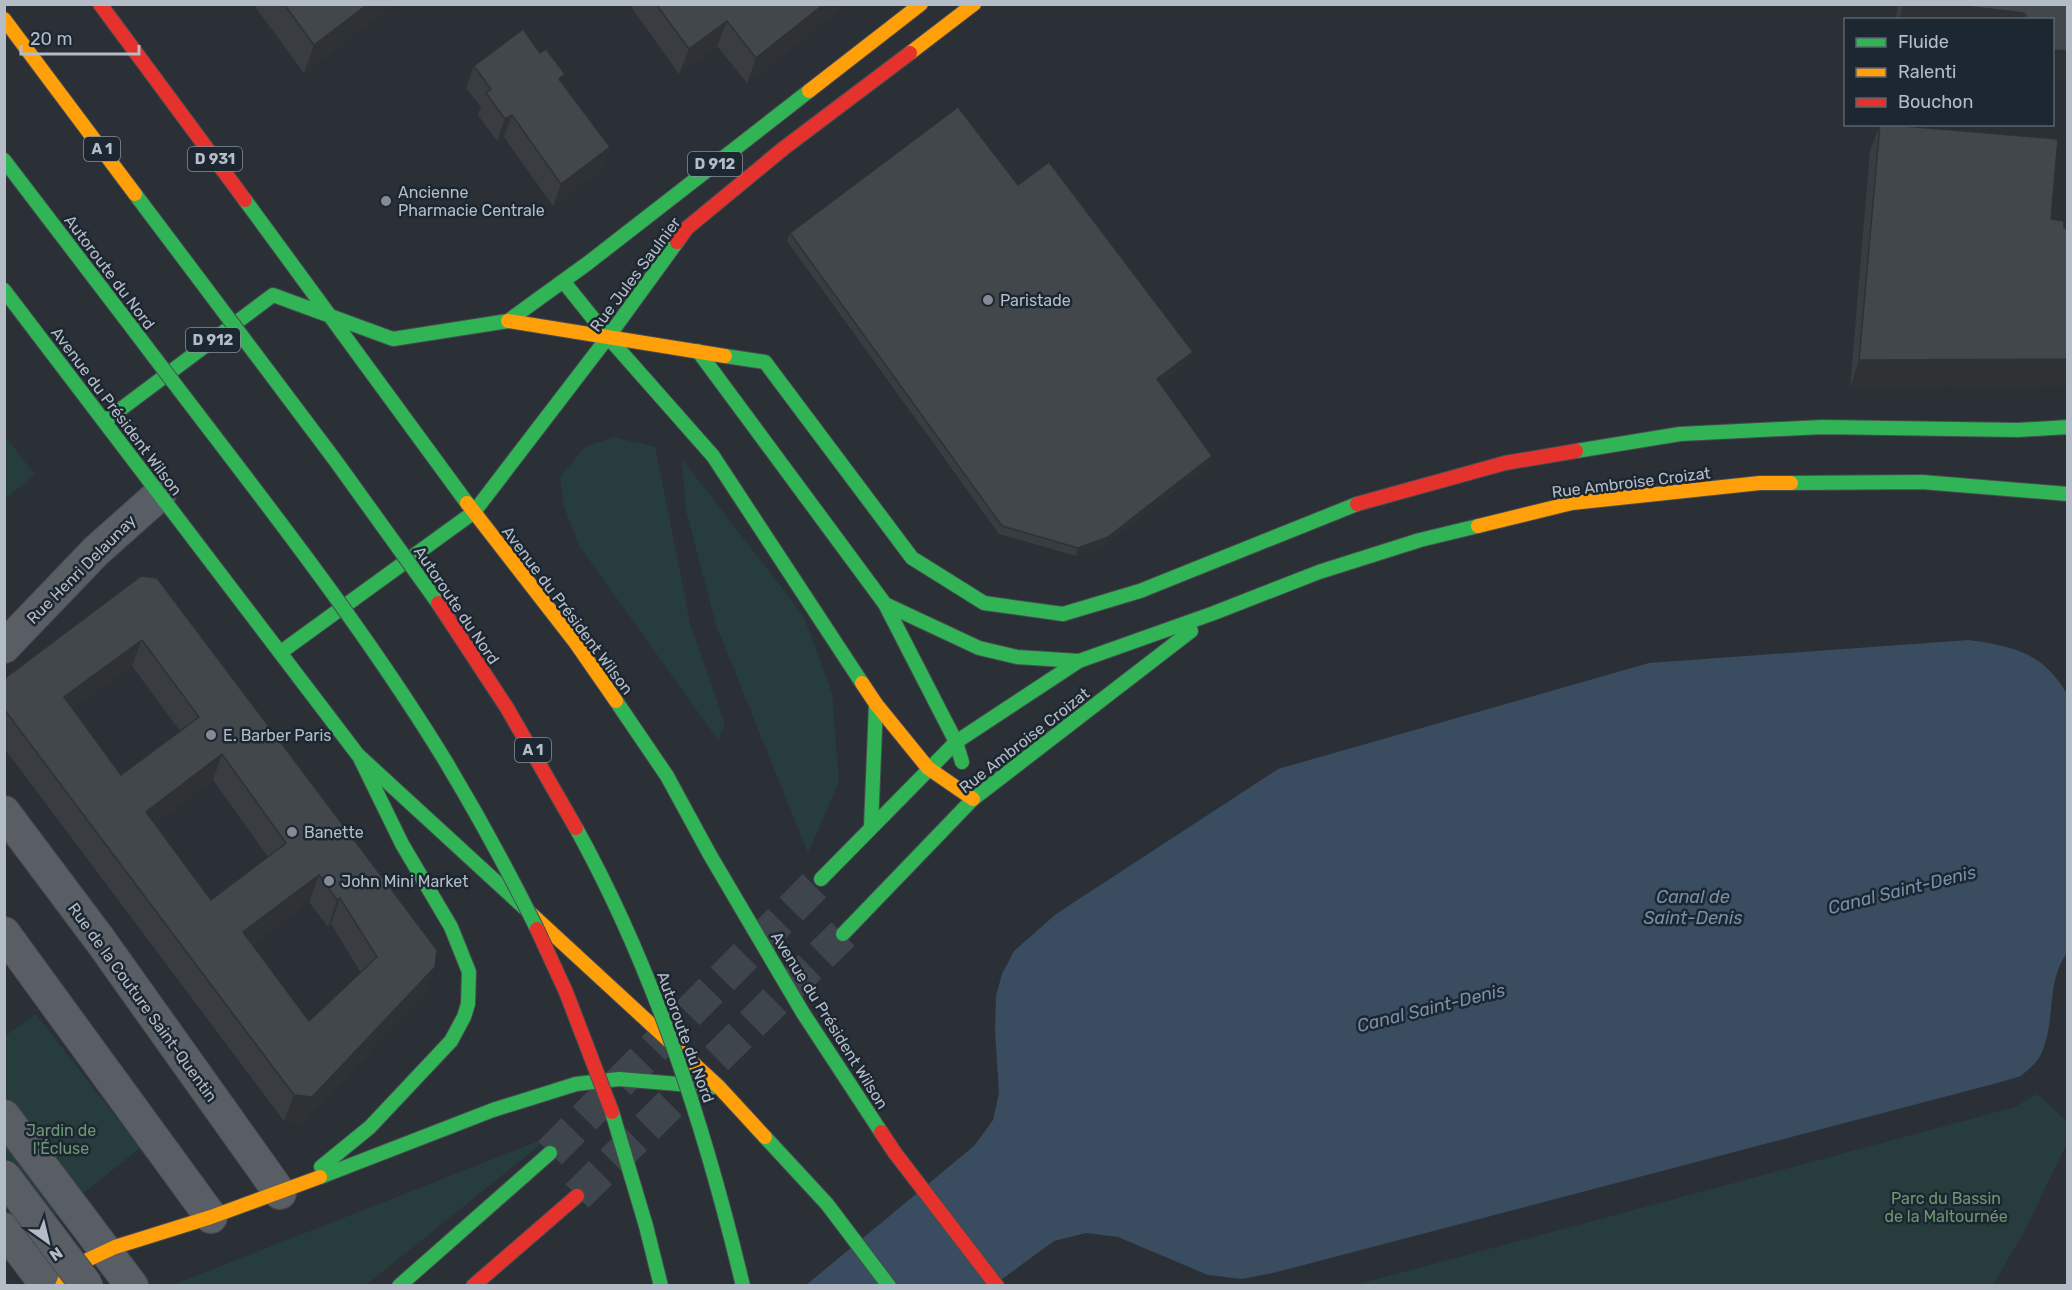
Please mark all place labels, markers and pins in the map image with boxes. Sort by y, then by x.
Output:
place label: Ancienne Pharmacie Centrale [398,183,545,220]
marker: Ancienne Pharmacie Centrale [379,194,393,208]
place label: Paristade [1000,291,1071,310]
marker: Paristade [981,293,995,307]
place label: E. Barber Paris [223,726,331,745]
marker: E. Barber Paris [204,728,218,742]
place label: Banette [304,823,364,842]
marker: Banette [285,825,299,839]
place label: John Mini Market [341,872,468,891]
marker: John Mini Market [322,874,336,888]

